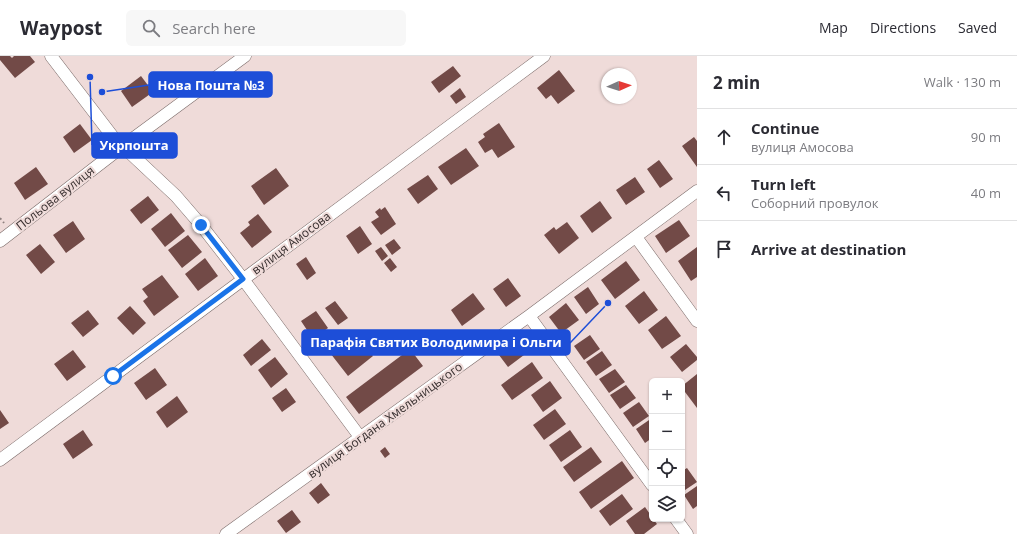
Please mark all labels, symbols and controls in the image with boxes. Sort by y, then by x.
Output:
search box [126,10,406,46]
text: Waypost [20,15,102,41]
icon: search [140,17,162,39]
text: Search here [172,18,256,38]
text: Map [819,18,848,37]
text: Directions [870,18,936,37]
text: Saved [958,18,997,37]
north arrow [601,68,637,104]
text: 2 min [713,71,760,94]
callout: Нова Пошта №3 [149,72,272,97]
text: Walk · 130 m [924,73,1001,91]
text: Нова Пошта №3 [158,76,264,94]
text: Continue [751,118,819,138]
icon: ahead [713,126,735,148]
text: 90 m [971,128,1001,146]
callout: Укрпошта [92,133,177,158]
text: Укрпошта [99,136,169,154]
text: вулиця Амосова [751,138,854,156]
street label: Польова вулиця [12,162,98,234]
text: Turn left [751,174,816,194]
icon: left [713,182,735,204]
text: 40 m [971,184,1001,202]
text: Соборний провулок [751,194,878,212]
street label: вулиця Амосова [248,208,334,278]
route end [192,216,210,234]
icon: arrive [713,238,735,260]
text: Arrive at destination [751,239,906,259]
callout: Парафія Святих Володимира і Ольги [302,330,570,355]
text: Парафія Святих Володимира і Ольги [310,333,562,351]
street label: вулиця Богдана Хмельницького [304,358,466,482]
route start [104,367,122,385]
map controls [649,378,685,522]
button: + [649,378,685,414]
button: − [649,414,685,450]
button: locate [649,450,685,486]
button: layers [649,486,685,522]

